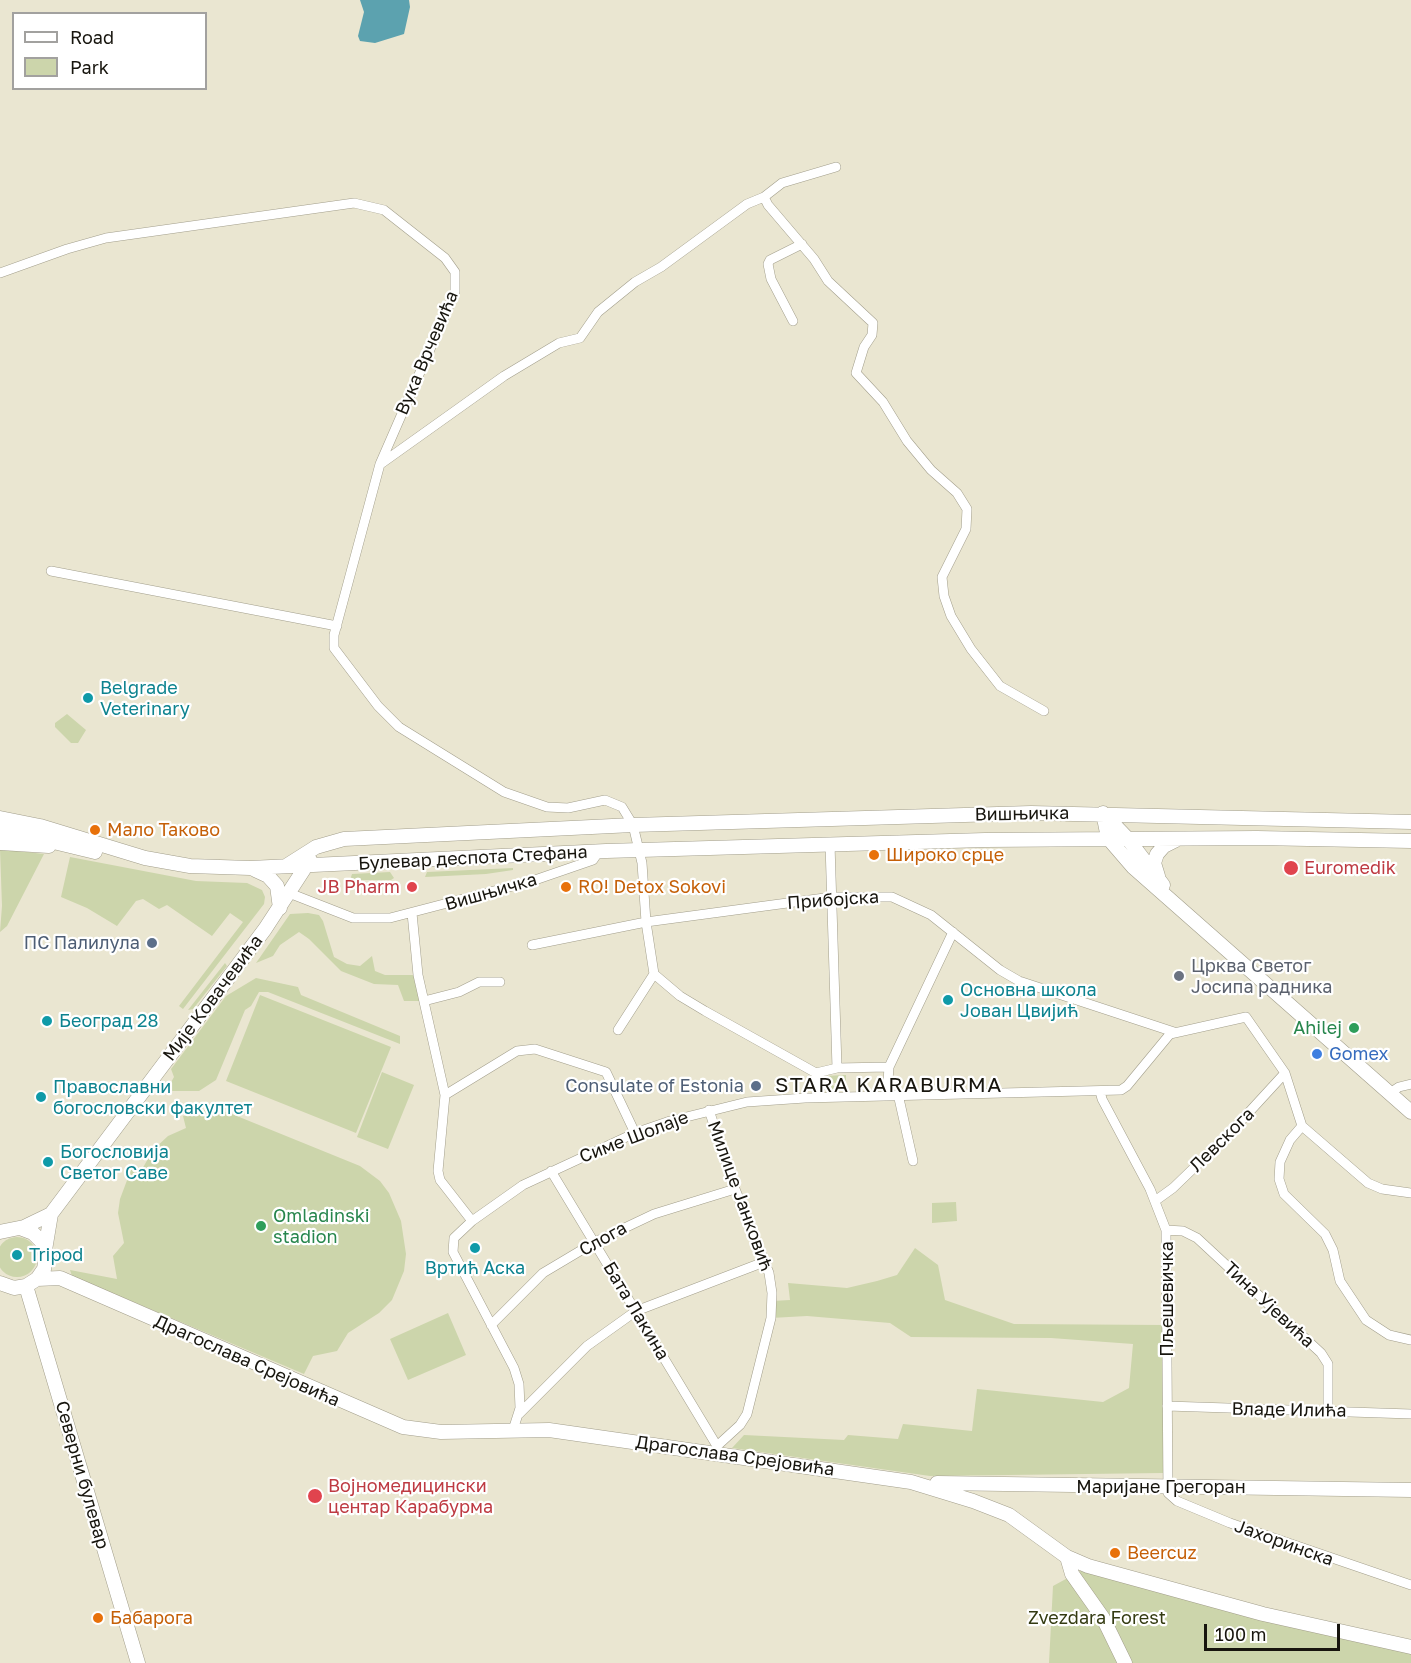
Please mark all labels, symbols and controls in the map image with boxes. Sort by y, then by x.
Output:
legend [12,12,207,90]
text: Road [70,26,114,48]
text: Park [70,56,109,78]
street label: Вука Врчевића [391,288,463,418]
place label: Belgrade Veterinary [100,677,190,720]
marker: Belgrade Veterinary [81,691,95,705]
street label: Вишњичка [974,802,1070,826]
place label: Мало Таково [107,819,220,841]
marker: Мало Таково [88,823,102,837]
street label: Булевар деспота Стефана [358,841,588,875]
place label: Широко срце [886,844,1004,866]
marker: Широко срце [867,848,881,862]
place label: Euromedik [1304,857,1396,879]
marker: Euromedik [1282,859,1300,877]
street label: Вишњичка [443,869,539,915]
place label: JB Pharm [317,876,400,898]
place label: RO! Detox Sokovi [578,876,726,898]
marker: JB Pharm [405,880,419,894]
marker: RO! Detox Sokovi [559,880,573,894]
street label: Прибојска [786,886,880,914]
street label: Мије Ковачевића [158,931,268,1065]
place label: ПС Палилула [24,932,140,954]
marker: ПС Палилула [145,936,159,950]
place label: Црква Светог Јосипа радника [1191,955,1332,998]
marker: Црква Светог Јосипа радника [1172,969,1186,983]
place label: Основна школа Јован Цвијић [960,979,1097,1022]
marker: Основна школа Јован Цвијић [941,993,955,1007]
place label: Београд 28 [59,1010,159,1032]
marker: Београд 28 [40,1014,54,1028]
place label: Ahilej [1293,1017,1342,1039]
marker: Ahilej [1347,1021,1361,1035]
place label: Gomex [1329,1043,1388,1065]
marker: Gomex [1310,1047,1324,1061]
district label: STARA KARABURMA [775,1072,1003,1098]
place label: Consulate of Estonia [565,1075,744,1097]
place label: Православни богословски факултет [53,1076,252,1118]
marker: Consulate of Estonia [749,1079,763,1093]
marker: Православни богословски факултет [34,1090,48,1104]
street label: Левскога [1185,1103,1259,1177]
street label: Симе Шолаје [576,1106,692,1168]
street label: Милице Јанковић [703,1118,777,1274]
place label: Богословија Светог Саве [60,1141,169,1184]
marker: Богословија Светог Саве [41,1155,55,1169]
place label: Omladinski stadion [273,1205,370,1248]
street label: Слога [575,1217,631,1261]
marker: Omladinski stadion [254,1219,268,1233]
marker: Вртић Аска [468,1241,482,1255]
street label: Пљешевичка [1156,1241,1178,1357]
place label: Tripod [29,1244,83,1266]
marker: Tripod [10,1248,24,1262]
place label: Вртић Аска [425,1257,525,1279]
street label: Бата Лакина [598,1258,674,1364]
street label: Тина Ујевића [1219,1258,1319,1352]
street label: Драгослава Срејовића [151,1310,343,1412]
street label: Северни булевар [50,1398,114,1552]
street label: Владе Илића [1231,1398,1347,1422]
street label: Драгослава Срејовића [634,1431,836,1481]
place label: Војномедицински центар Карабурма [328,1475,493,1518]
street label: Маријане Грегоран [1076,1476,1246,1498]
marker: Војномедицински центар Карабурма [306,1487,324,1505]
street label: Јахоринска [1232,1515,1336,1571]
place label: Beercuz [1127,1542,1197,1564]
marker: Beercuz [1108,1546,1122,1560]
place label: Бабарога [110,1607,193,1629]
park label: Zvezdara Forest [1028,1607,1166,1629]
marker: Бабарога [91,1611,105,1625]
scale bar [1207,1612,1344,1650]
text: 100 m [1215,1623,1266,1645]

